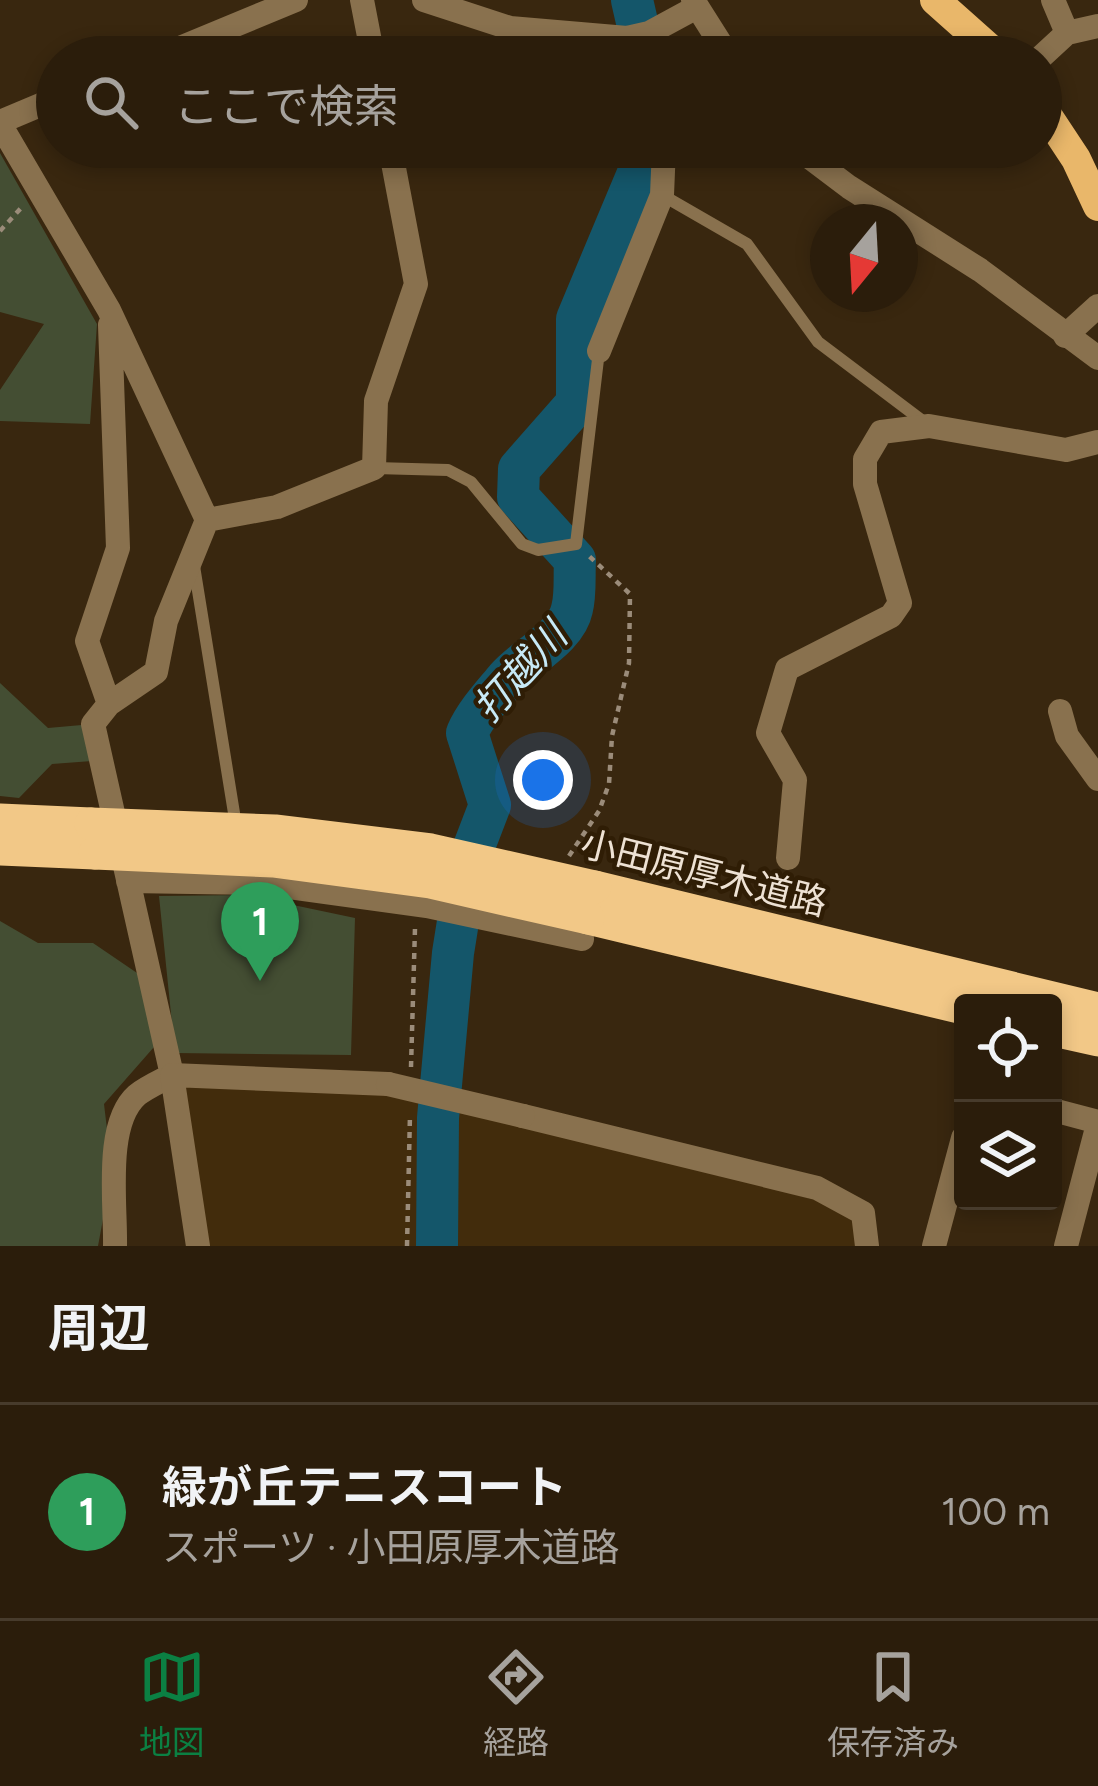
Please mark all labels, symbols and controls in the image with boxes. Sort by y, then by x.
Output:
search box [36,36,1062,168]
icon: search [78,69,144,135]
text: ここで検索 [174,79,399,133]
north arrow [810,204,918,312]
water label: 打越川 [463,610,579,731]
your location [513,750,573,810]
street label: 小田原厚木道路 [577,822,831,924]
pin: 1 [221,882,299,981]
map controls [954,994,1062,1210]
button: locate [954,994,1062,1102]
button: layers [954,1102,1062,1210]
text: 周辺 [48,1298,150,1359]
text: 緑が丘テニスコート [162,1460,567,1514]
text: 1 [79,1488,95,1535]
text: 100 m [941,1488,1050,1535]
text: スポーツ · 小田原厚木道路 [162,1524,619,1571]
tab: 地図 [139,1644,205,1764]
tab: 経路 [483,1644,549,1764]
tab: 保存済み [827,1644,959,1764]

